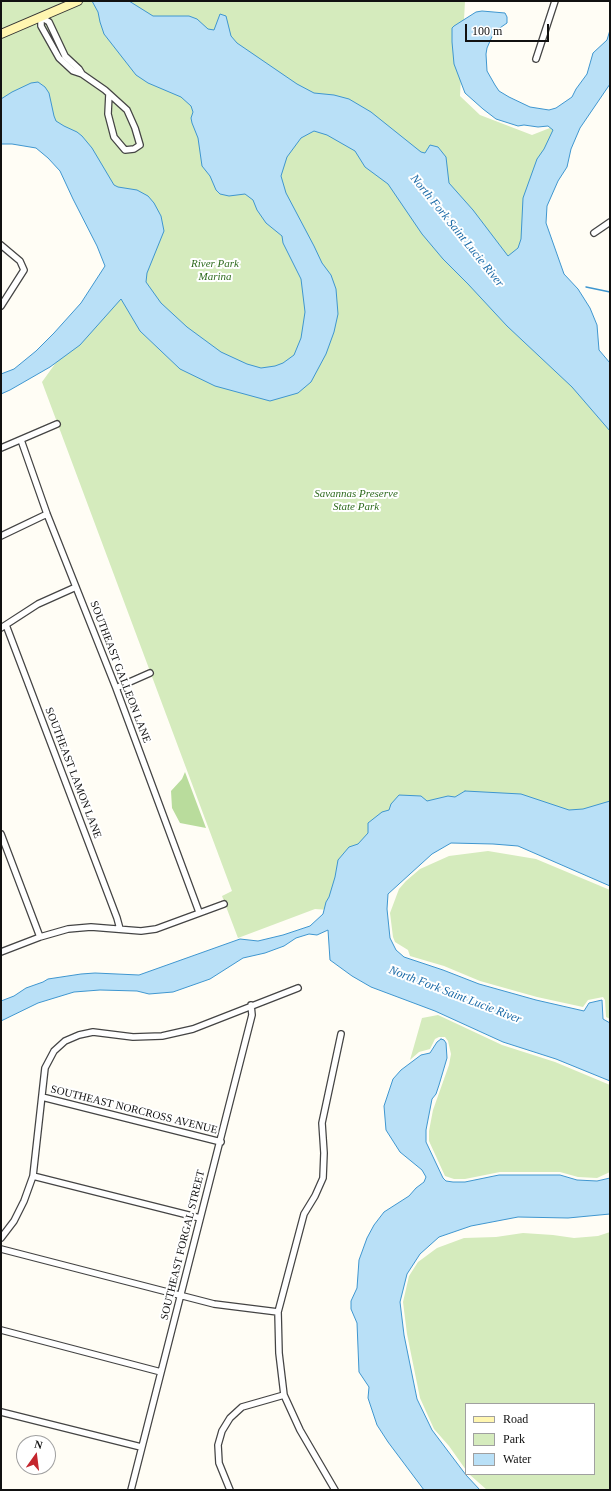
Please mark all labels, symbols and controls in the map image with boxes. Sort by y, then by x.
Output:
scale bar [467,16,551,42]
text: 100 m [472,24,502,38]
water label: North Fork Saint Lucie River [407,172,507,290]
park label: River Park Marina [191,257,239,283]
park label: Savannas Preserve State Park [314,487,398,513]
street label: SOUTHEAST GALLEON LANE [87,599,153,745]
street label: SOUTHEAST LAMON LANE [42,706,104,840]
water label: North Fork Saint Lucie River [387,963,523,1027]
street label: SOUTHEAST NORCROSS AVENUE [49,1083,219,1137]
street label: SOUTHEAST FORGAL STREET [158,1169,208,1321]
legend [465,1403,595,1475]
text: Road [503,1412,528,1426]
text: Park [503,1432,525,1446]
north arrow [16,1435,56,1475]
text: N [33,1438,44,1451]
text: Water [503,1452,531,1466]

